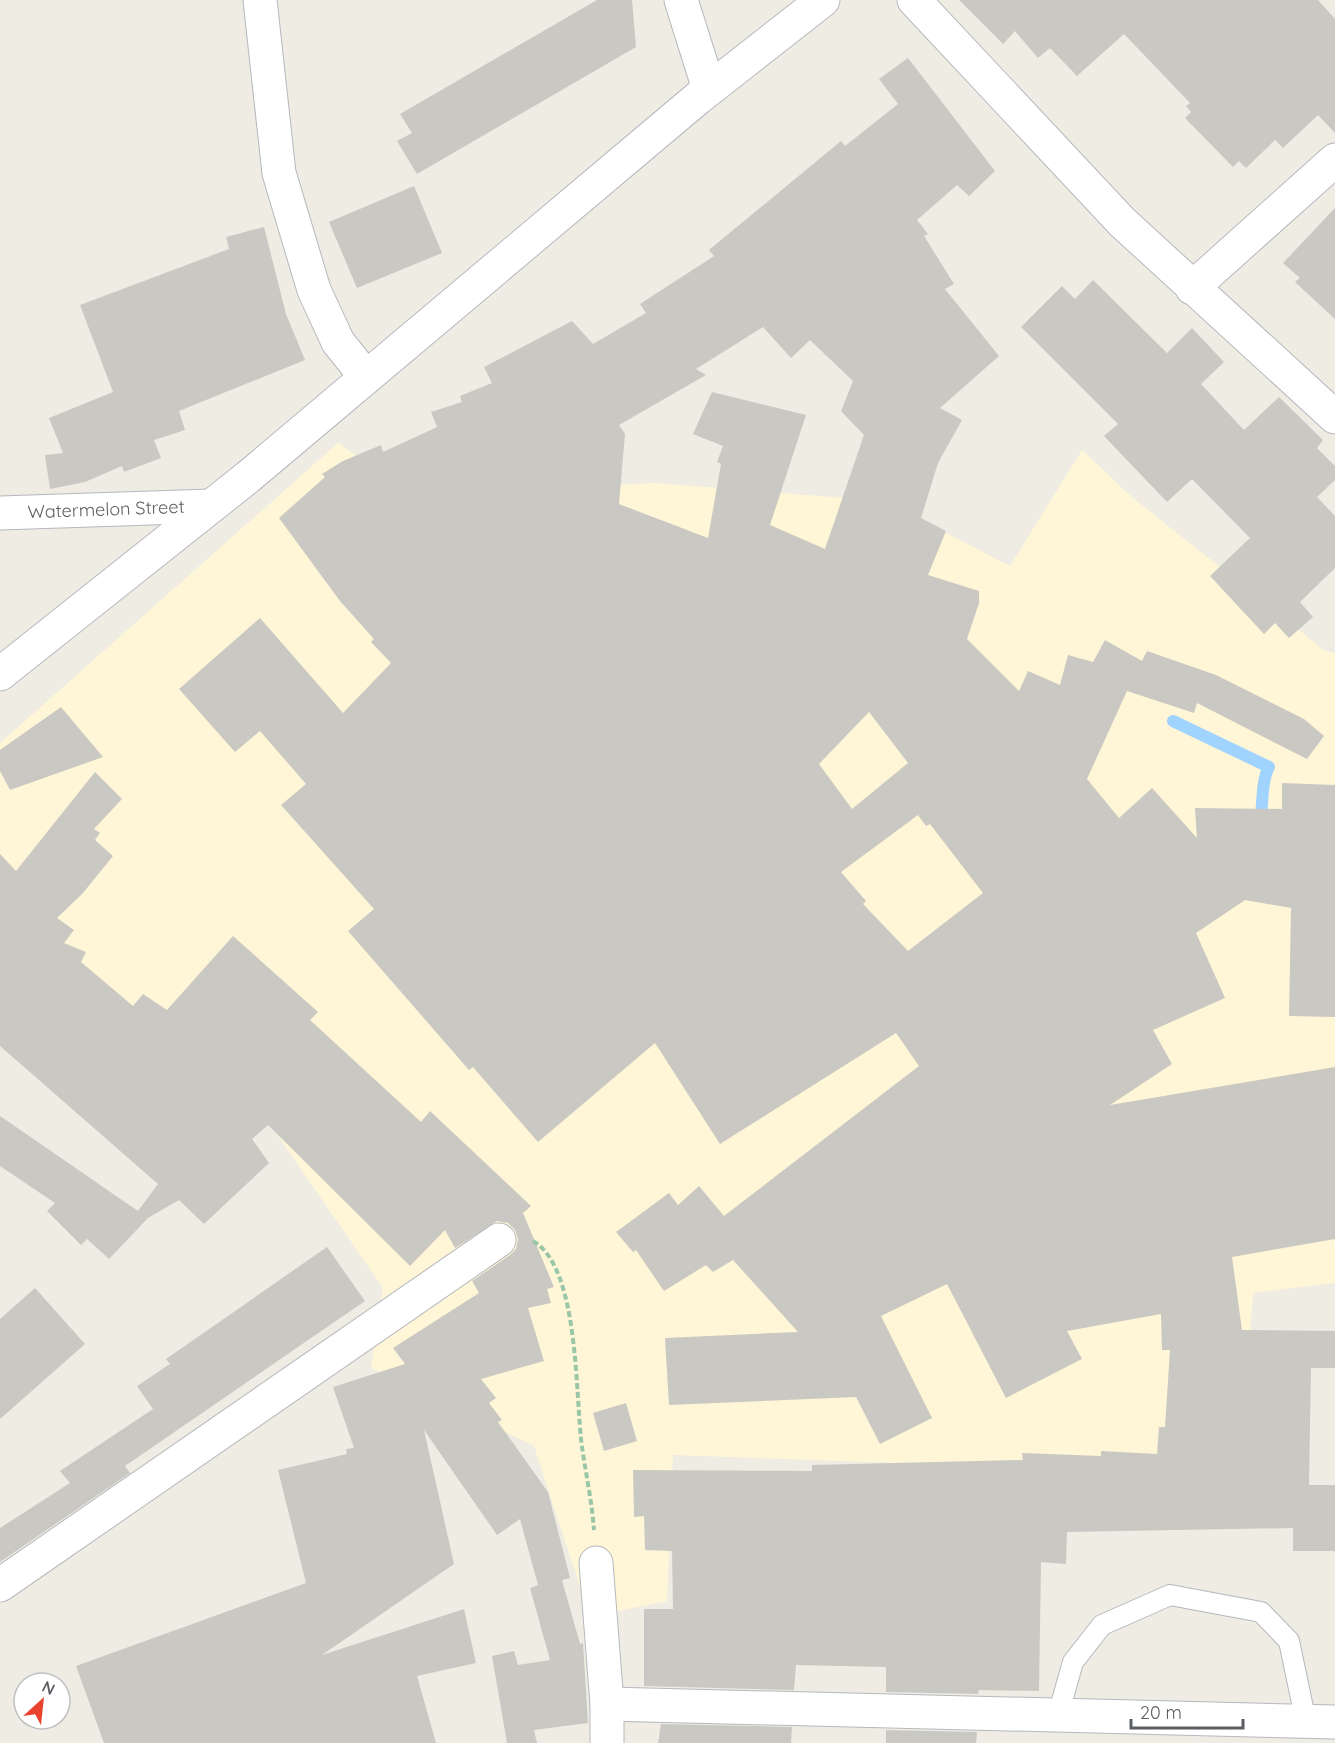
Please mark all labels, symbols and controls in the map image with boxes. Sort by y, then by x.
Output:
street label: Watermelon Street [27,495,185,523]
north arrow [12,1671,72,1731]
text: N [39,1676,59,1699]
scale bar [1131,1692,1244,1730]
text: 20 m [1140,1701,1182,1724]

